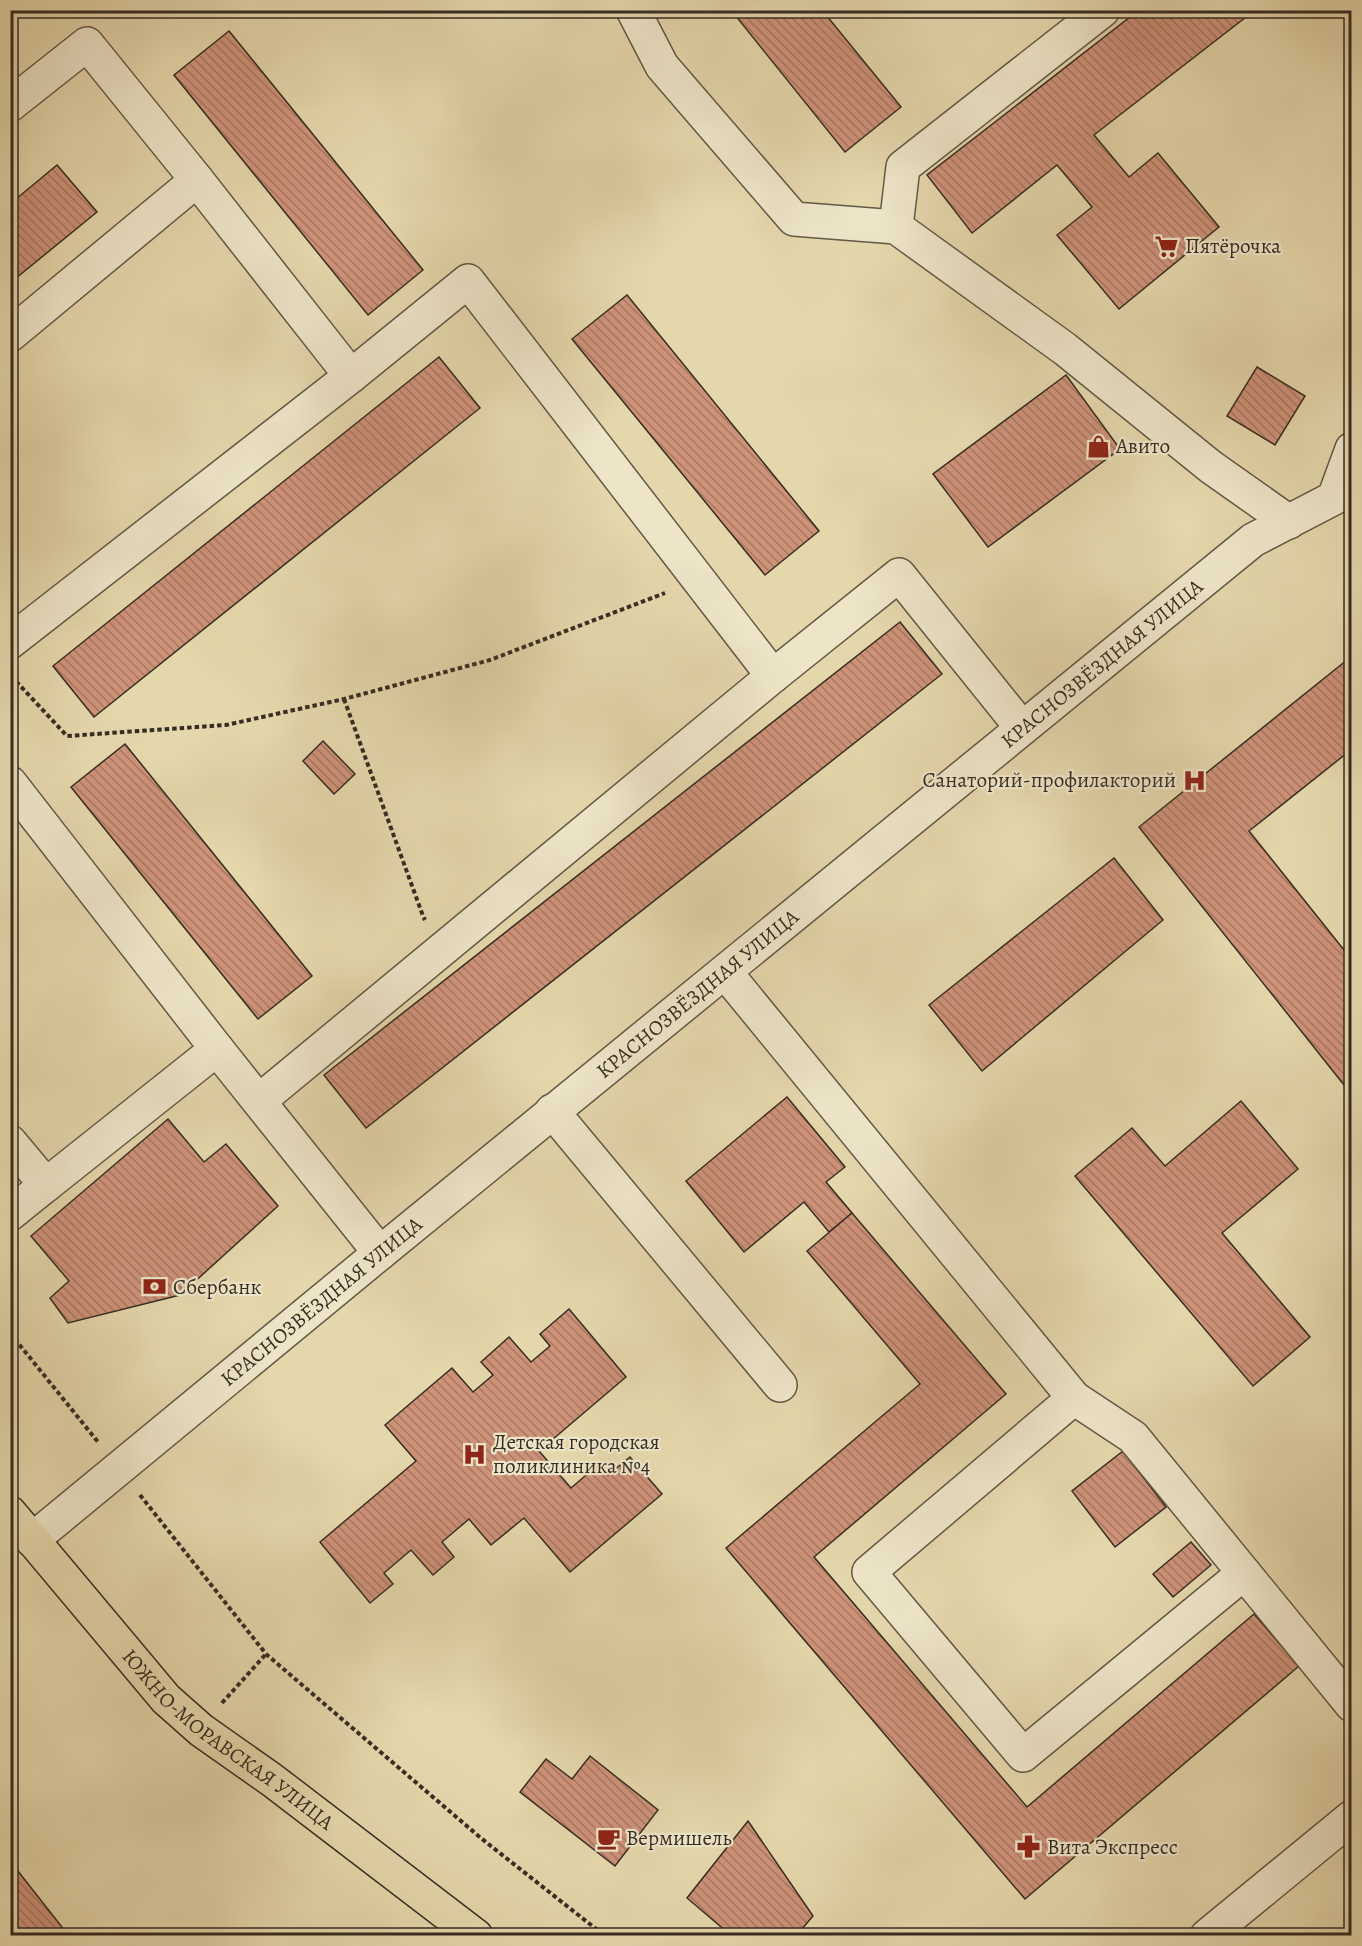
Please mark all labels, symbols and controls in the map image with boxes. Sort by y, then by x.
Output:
place label: Пятёрочка [1185,232,1281,260]
supermarket icon: Пятёрочка [1154,233,1180,259]
place label: Авито [1115,432,1170,460]
shop icon: Авито [1085,433,1111,459]
street label: КРАСНОЗВЁЗДНАЯ УЛИЦА [995,572,1209,754]
place label: Cанаторий-профилакторий [922,766,1176,794]
hospital icon: Cанаторий-профилакторий [1181,767,1207,793]
street label: КРАСНОЗВЁЗДНАЯ УЛИЦА [591,902,805,1085]
street label: КРАСНОЗВЁЗДНАЯ УЛИЦА [215,1210,429,1393]
place label: Сбербанк [173,1273,261,1301]
bank icon: Сбербанк [142,1274,168,1300]
place label: Детская городская поликлиника №4 [493,1428,660,1480]
hospital icon: Детская городская поликлиника №4 [462,1441,488,1467]
street label: ЮЖНО-МОРАВСКАЯ УЛИЦА [116,1643,340,1837]
place label: Вермишель [626,1824,732,1852]
cafe icon: Вермишель [595,1825,621,1851]
place label: Вита Экспресс [1047,1833,1178,1861]
pharmacy icon: Вита Экспресс [1016,1834,1042,1860]

